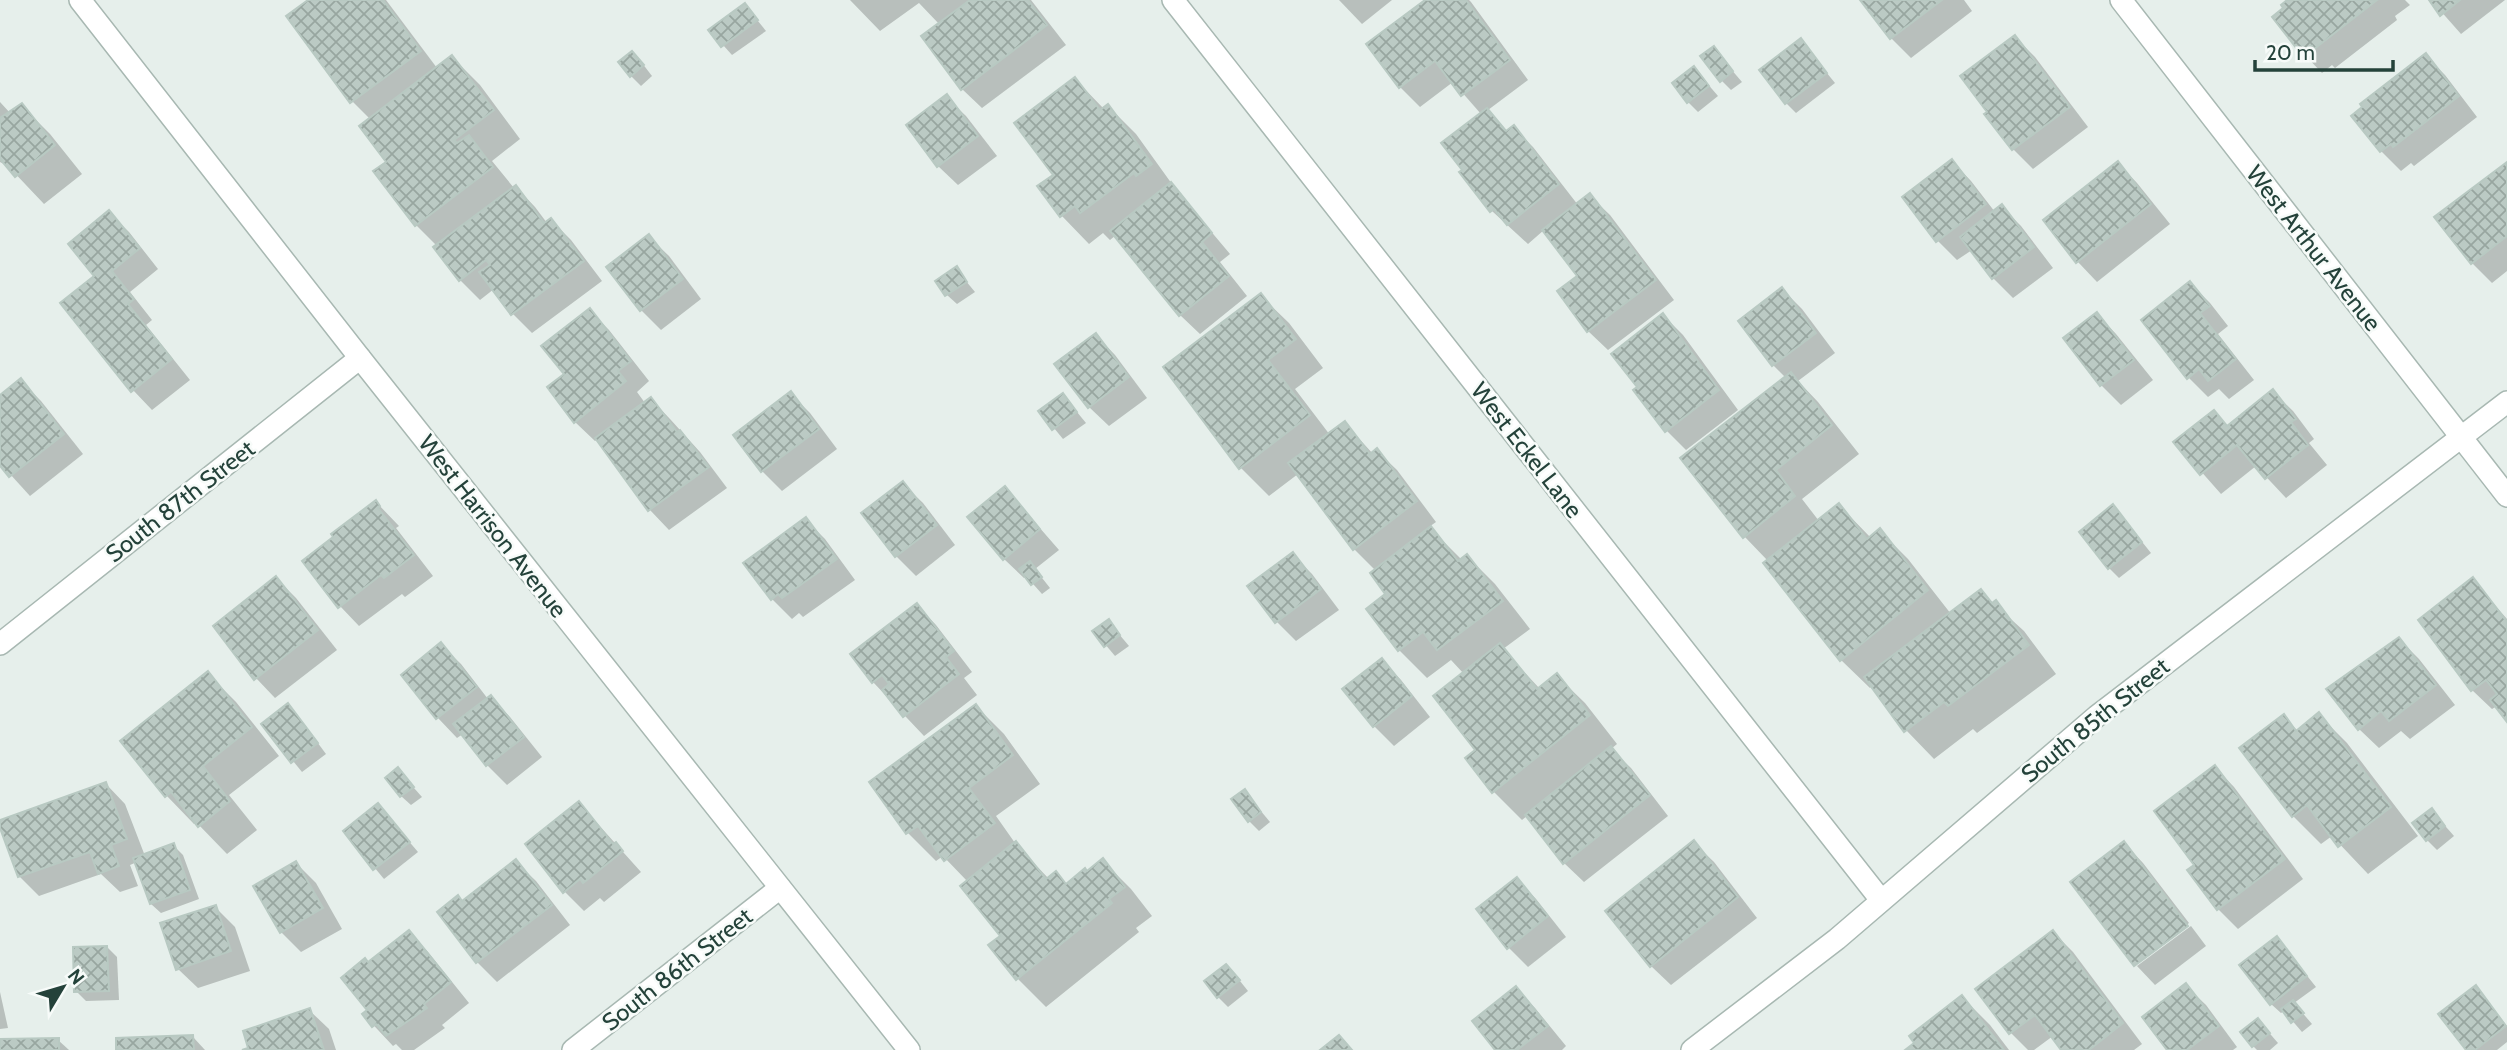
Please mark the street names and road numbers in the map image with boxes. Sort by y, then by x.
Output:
street label: West Arthur Avenue [2240,159,2388,337]
street label: West Eckel Lane [1465,376,1589,524]
street label: West Harrison Avenue [413,429,573,623]
street label: South 87th Street [100,434,260,568]
street label: South 85th Street [2015,651,2175,789]
street label: South 86th Street [596,901,758,1037]

